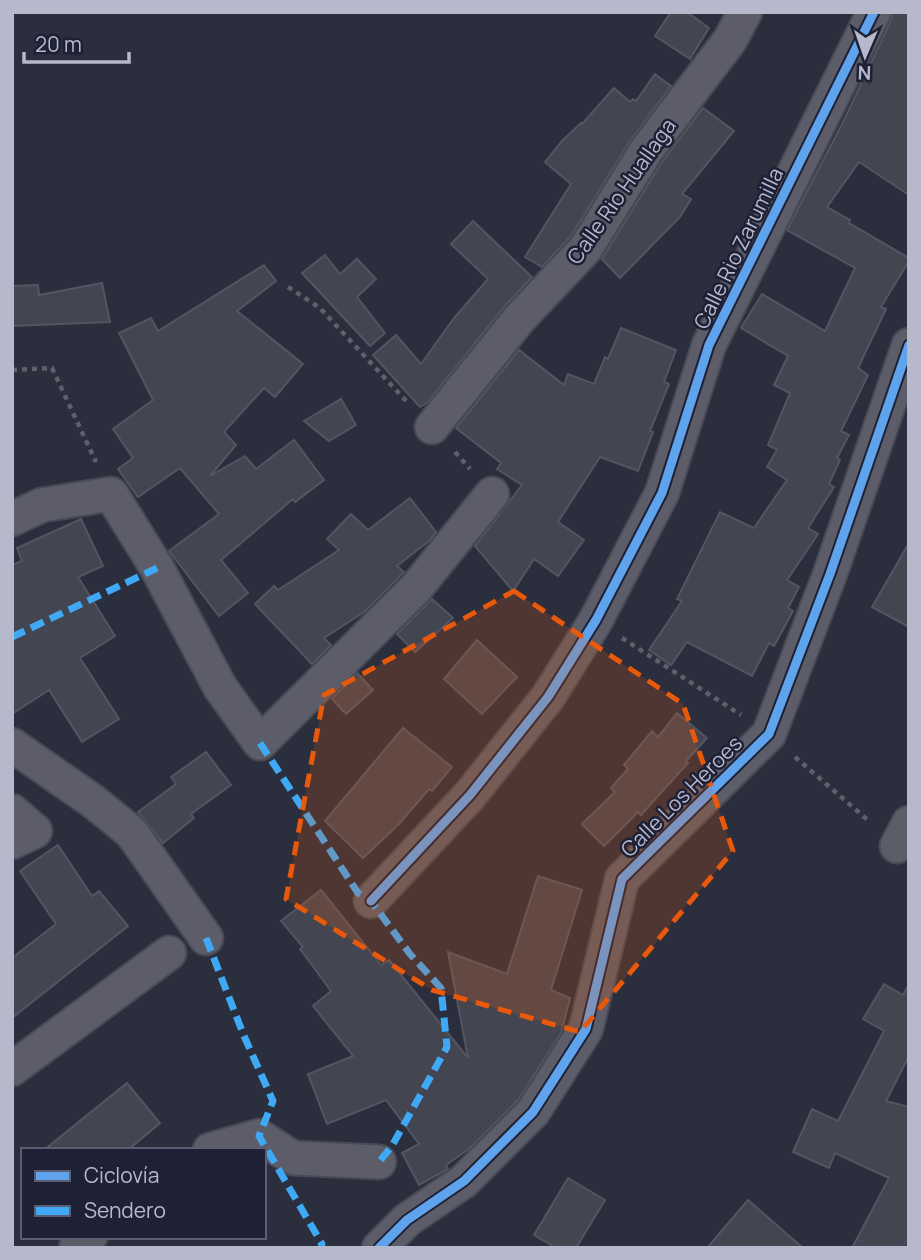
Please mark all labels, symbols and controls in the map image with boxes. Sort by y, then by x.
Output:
scale bar [24,21,130,65]
north arrow [830,21,900,91]
text: 20 m [35,30,82,58]
text: N [857,60,872,86]
street label: Calle Rio Huallaga [560,113,682,269]
street label: Calle Rio Zarumilla [687,163,789,333]
street label: Calle Los Heroes [614,729,748,863]
legend [21,1148,266,1239]
text: Ciclovía [84,1161,159,1189]
text: Sendero [84,1196,166,1224]

